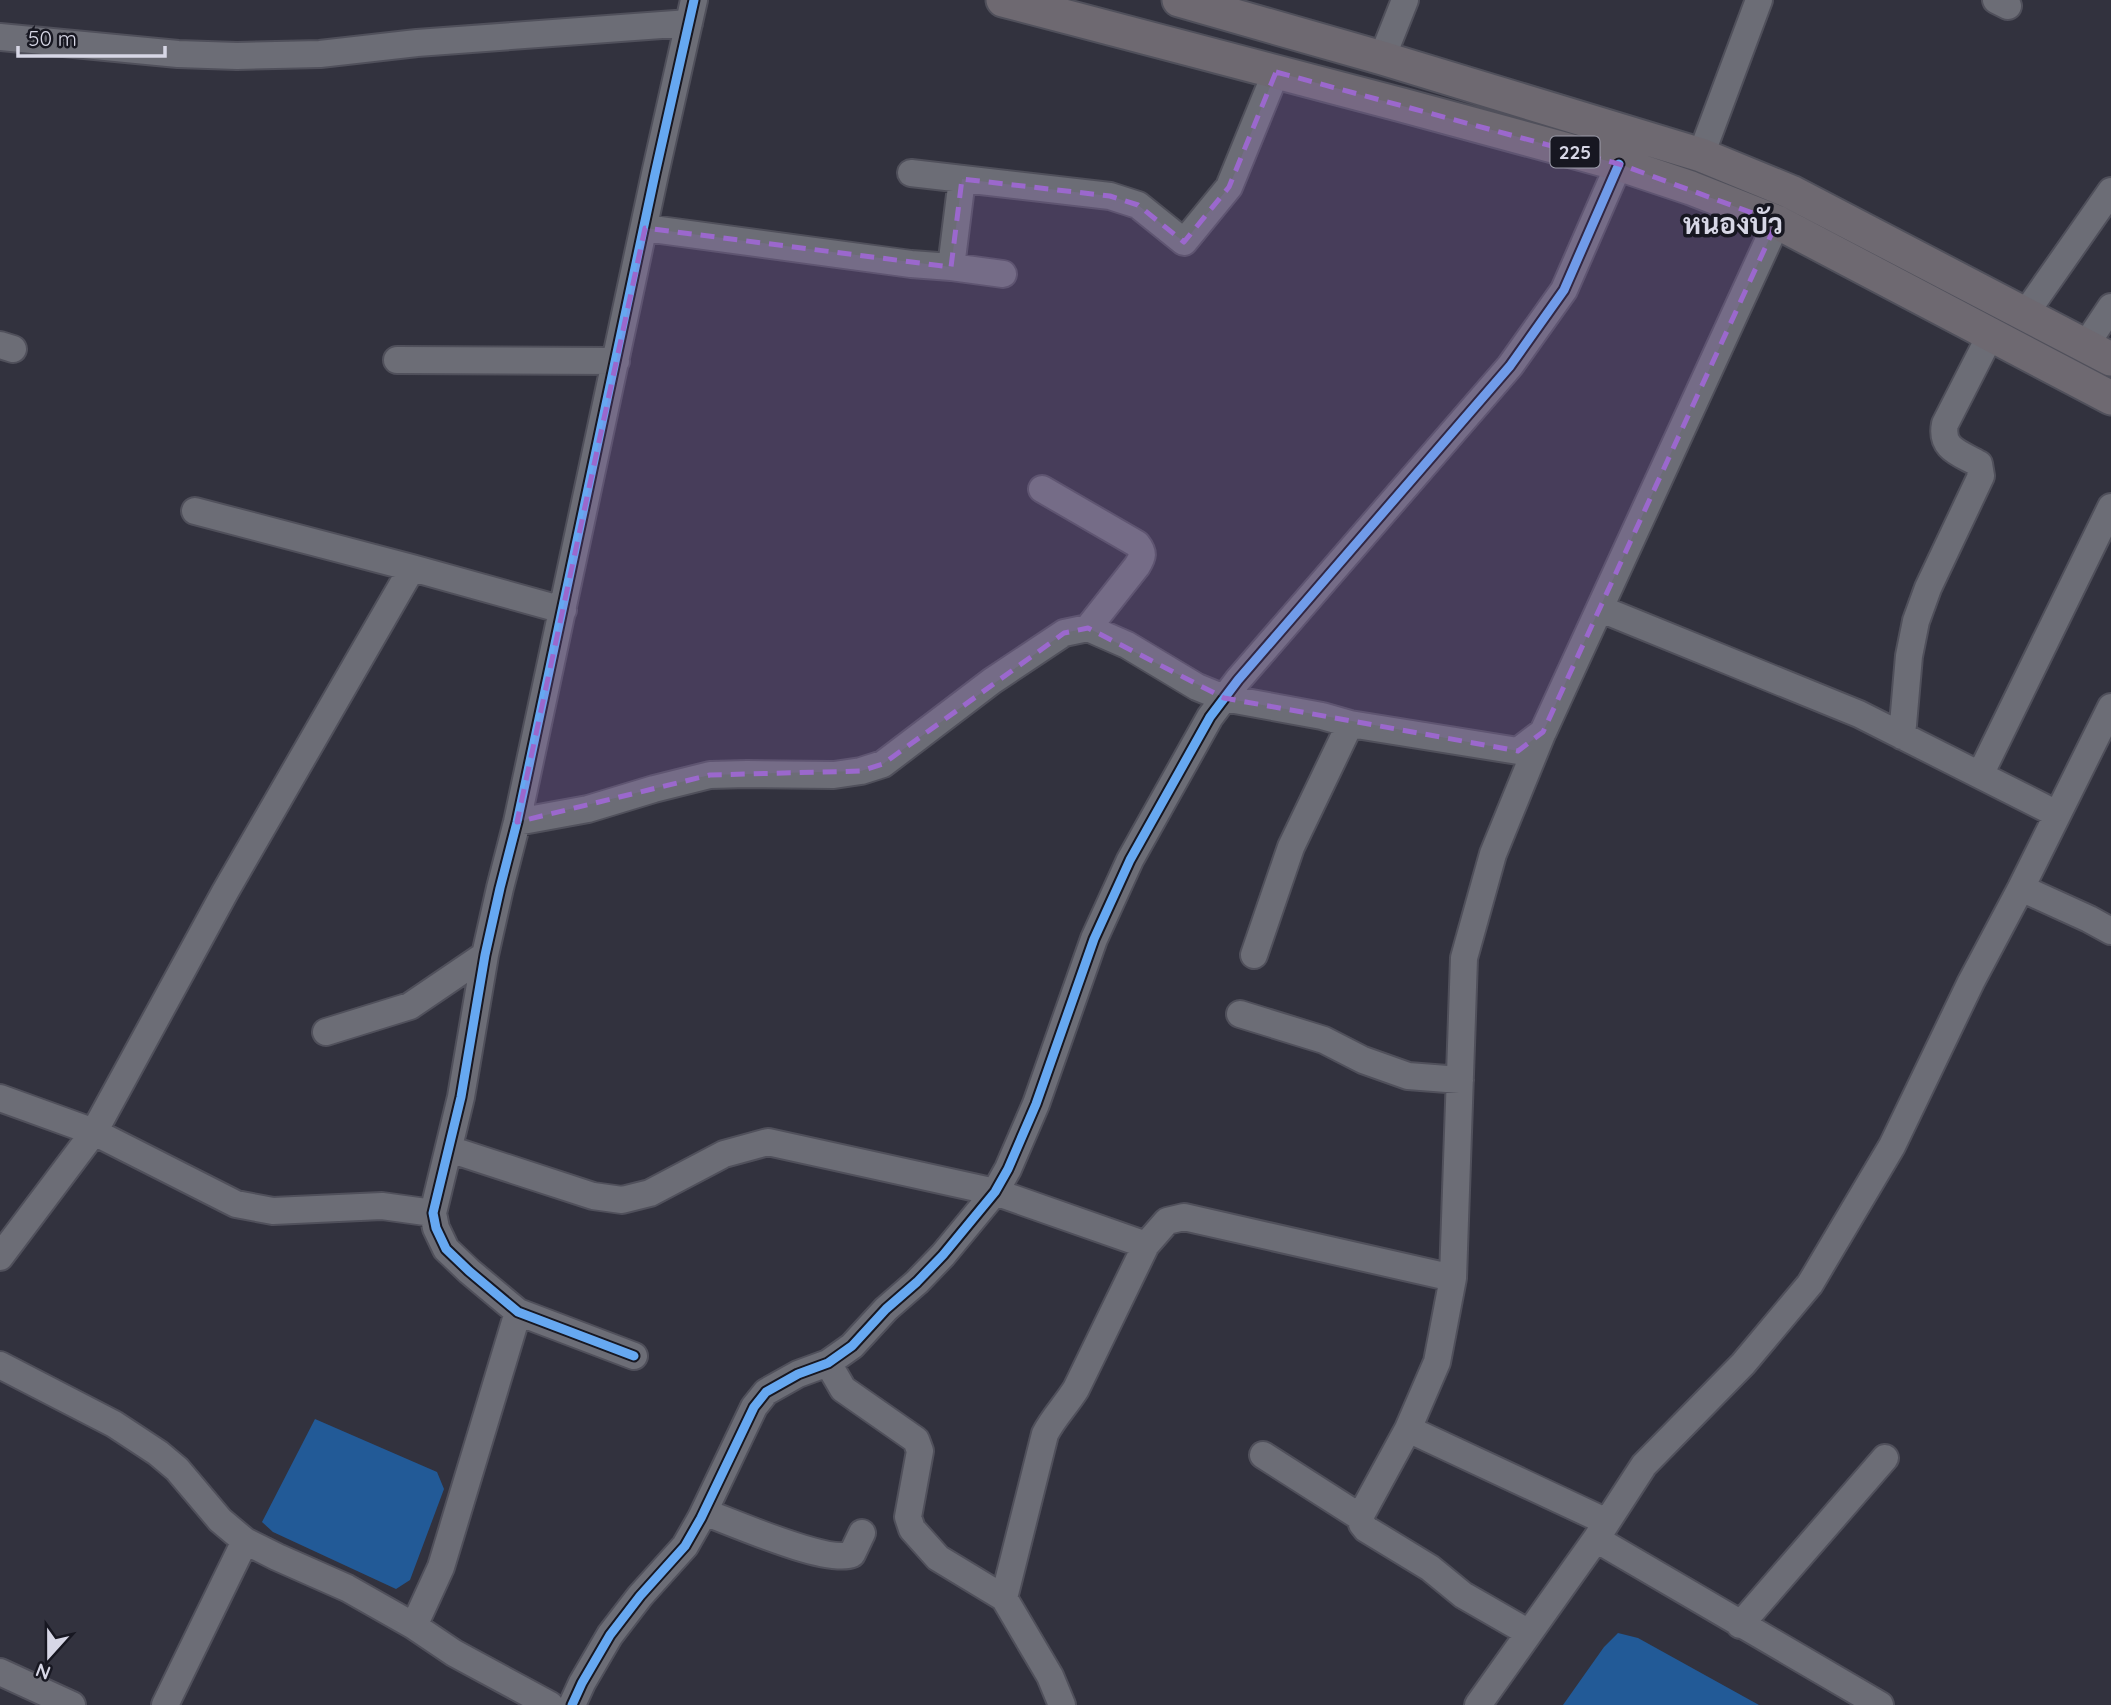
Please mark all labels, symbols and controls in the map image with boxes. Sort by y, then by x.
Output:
scale bar [18,14,164,58]
text: 50 m [28,25,77,51]
road number: 225 [1550,136,1600,168]
district label: หนองบัว [1683,206,1783,241]
north arrow [14,1621,84,1691]
text: N [32,1658,54,1686]

